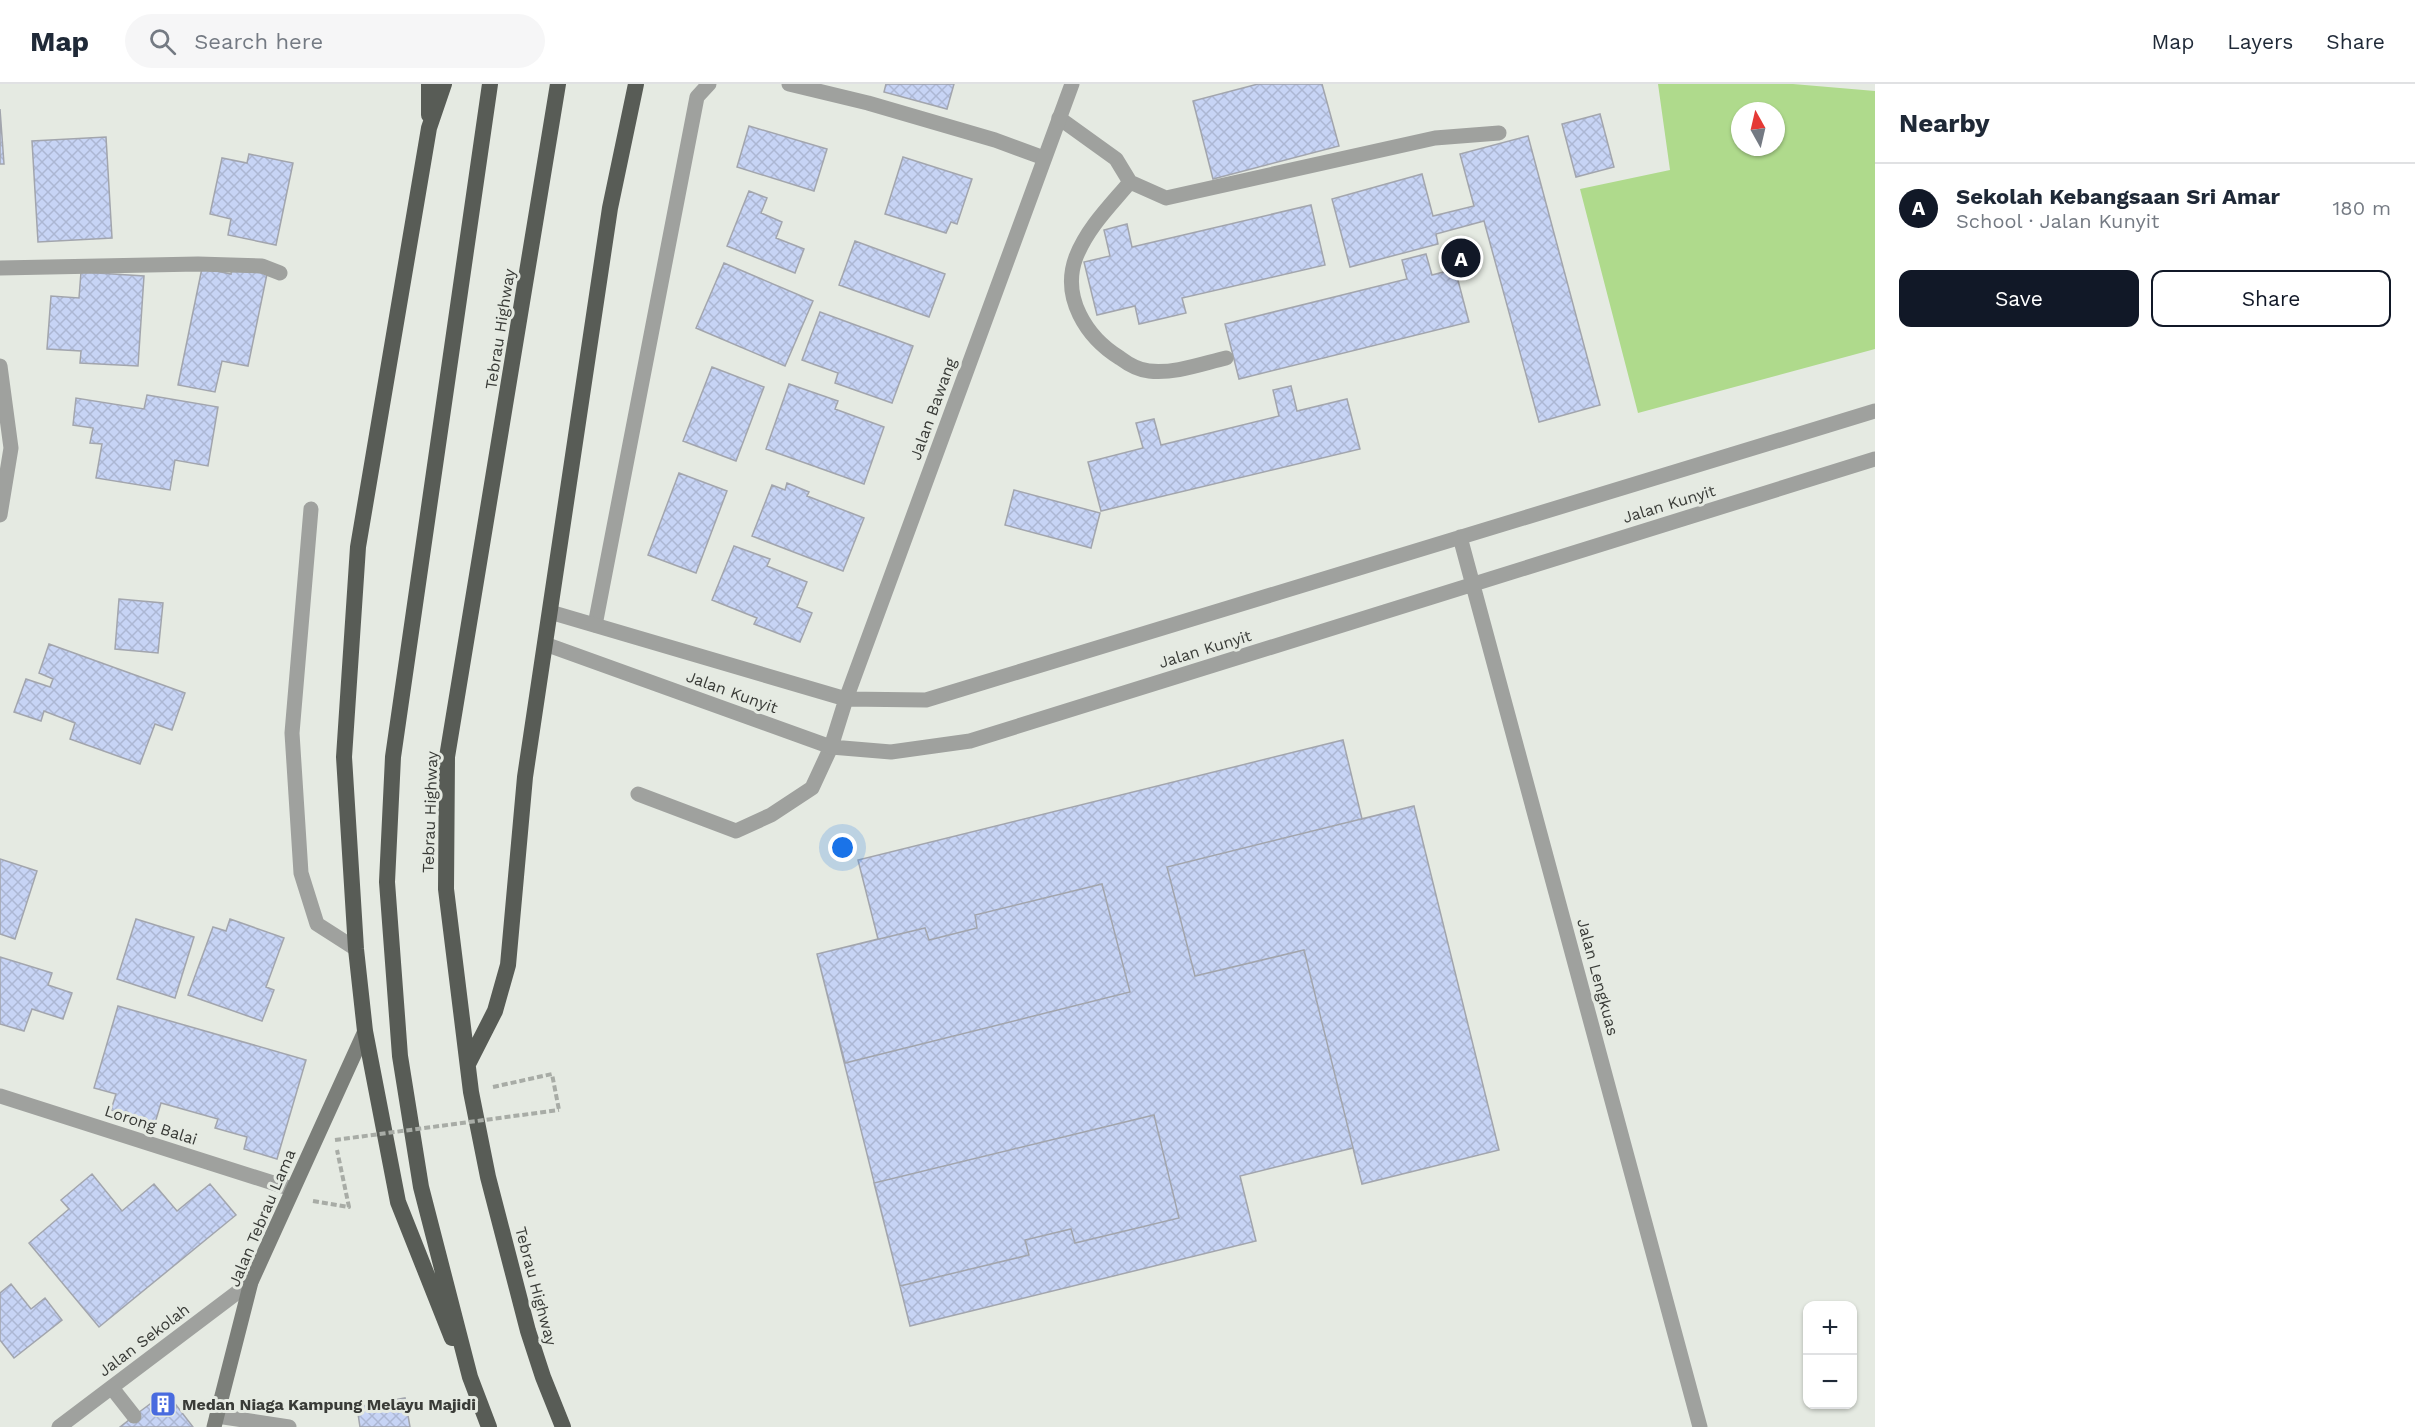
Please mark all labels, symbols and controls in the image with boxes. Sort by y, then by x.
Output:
search box [125,14,545,68]
text: Map [30,25,89,58]
icon: search [146,25,179,58]
text: Search here [194,29,323,54]
text: Map [2151,29,2194,54]
text: Layers [2227,29,2293,54]
text: Share [2326,29,2385,54]
north arrow [1731,102,1785,156]
text: Nearby [1899,108,1990,138]
text: Sekolah Kebangsaan Sri Amar [1956,184,2280,209]
text: A [1912,196,1925,220]
text: 180 m [2333,196,2391,220]
text: School · Jalan Kunyit [1956,209,2160,233]
pin: A [1442,236,1480,280]
street label: Tebrau Highway [481,266,519,391]
button: Save [1899,270,2139,327]
button: Share [2151,270,2391,327]
street label: Jalan Bawang [906,355,960,463]
street label: Jalan Kunyit [1620,481,1718,527]
street label: Jalan Kunyit [1156,626,1254,672]
street label: Jalan Kunyit [684,667,781,717]
street label: Tebrau Highway [418,750,442,873]
your location [828,833,857,862]
street label: Jalan Lengkuas [1573,916,1623,1038]
street label: Lorong Balai [102,1101,200,1149]
street label: Jalan Tebrau Lama [224,1146,300,1290]
street label: Tebrau Highway [511,1225,561,1348]
street label: Jalan Sekolah [95,1300,193,1380]
map controls [1803,1301,1857,1409]
button: + [1803,1301,1857,1355]
button: − [1803,1355,1857,1409]
building icon: Medan Niaga Kampung Melayu Majidi [148,1389,178,1419]
place label: Medan Niaga Kampung Melayu Majidi [182,1395,476,1414]

